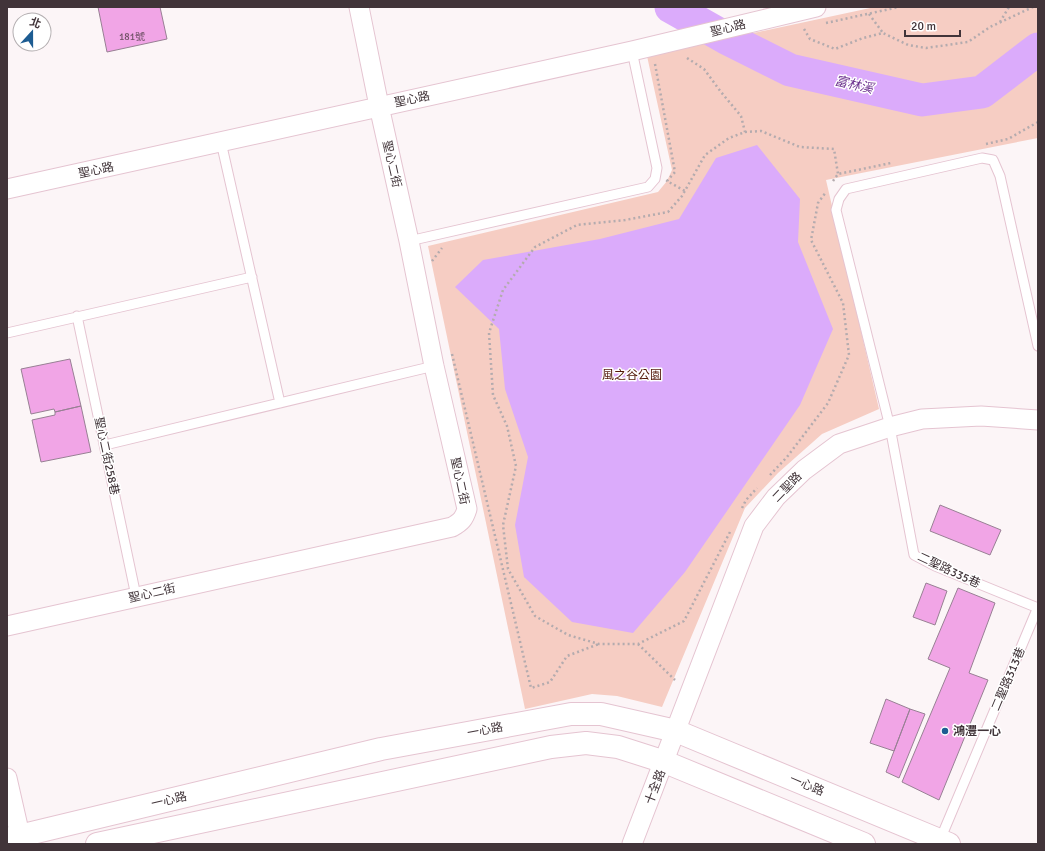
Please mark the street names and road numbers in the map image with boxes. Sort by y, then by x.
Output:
street label: 聖心路 [709,17,747,40]
street label: 聖心路 [393,88,431,111]
street label: 聖心二街 [379,139,404,189]
street label: 聖心路 [77,159,115,182]
street label: 聖心二街258巷 [91,416,122,497]
street label: 聖心二街 [447,456,472,506]
street label: 二聖路 [769,469,805,506]
street label: 二聖路335巷 [915,549,983,592]
street label: 聖心二街 [127,581,177,606]
street label: 二聖路313巷 [988,645,1029,713]
street label: 一心路 [466,720,504,741]
street label: 十全路 [642,768,669,807]
street label: 一心路 [787,772,826,799]
street label: 一心路 [150,789,188,812]

